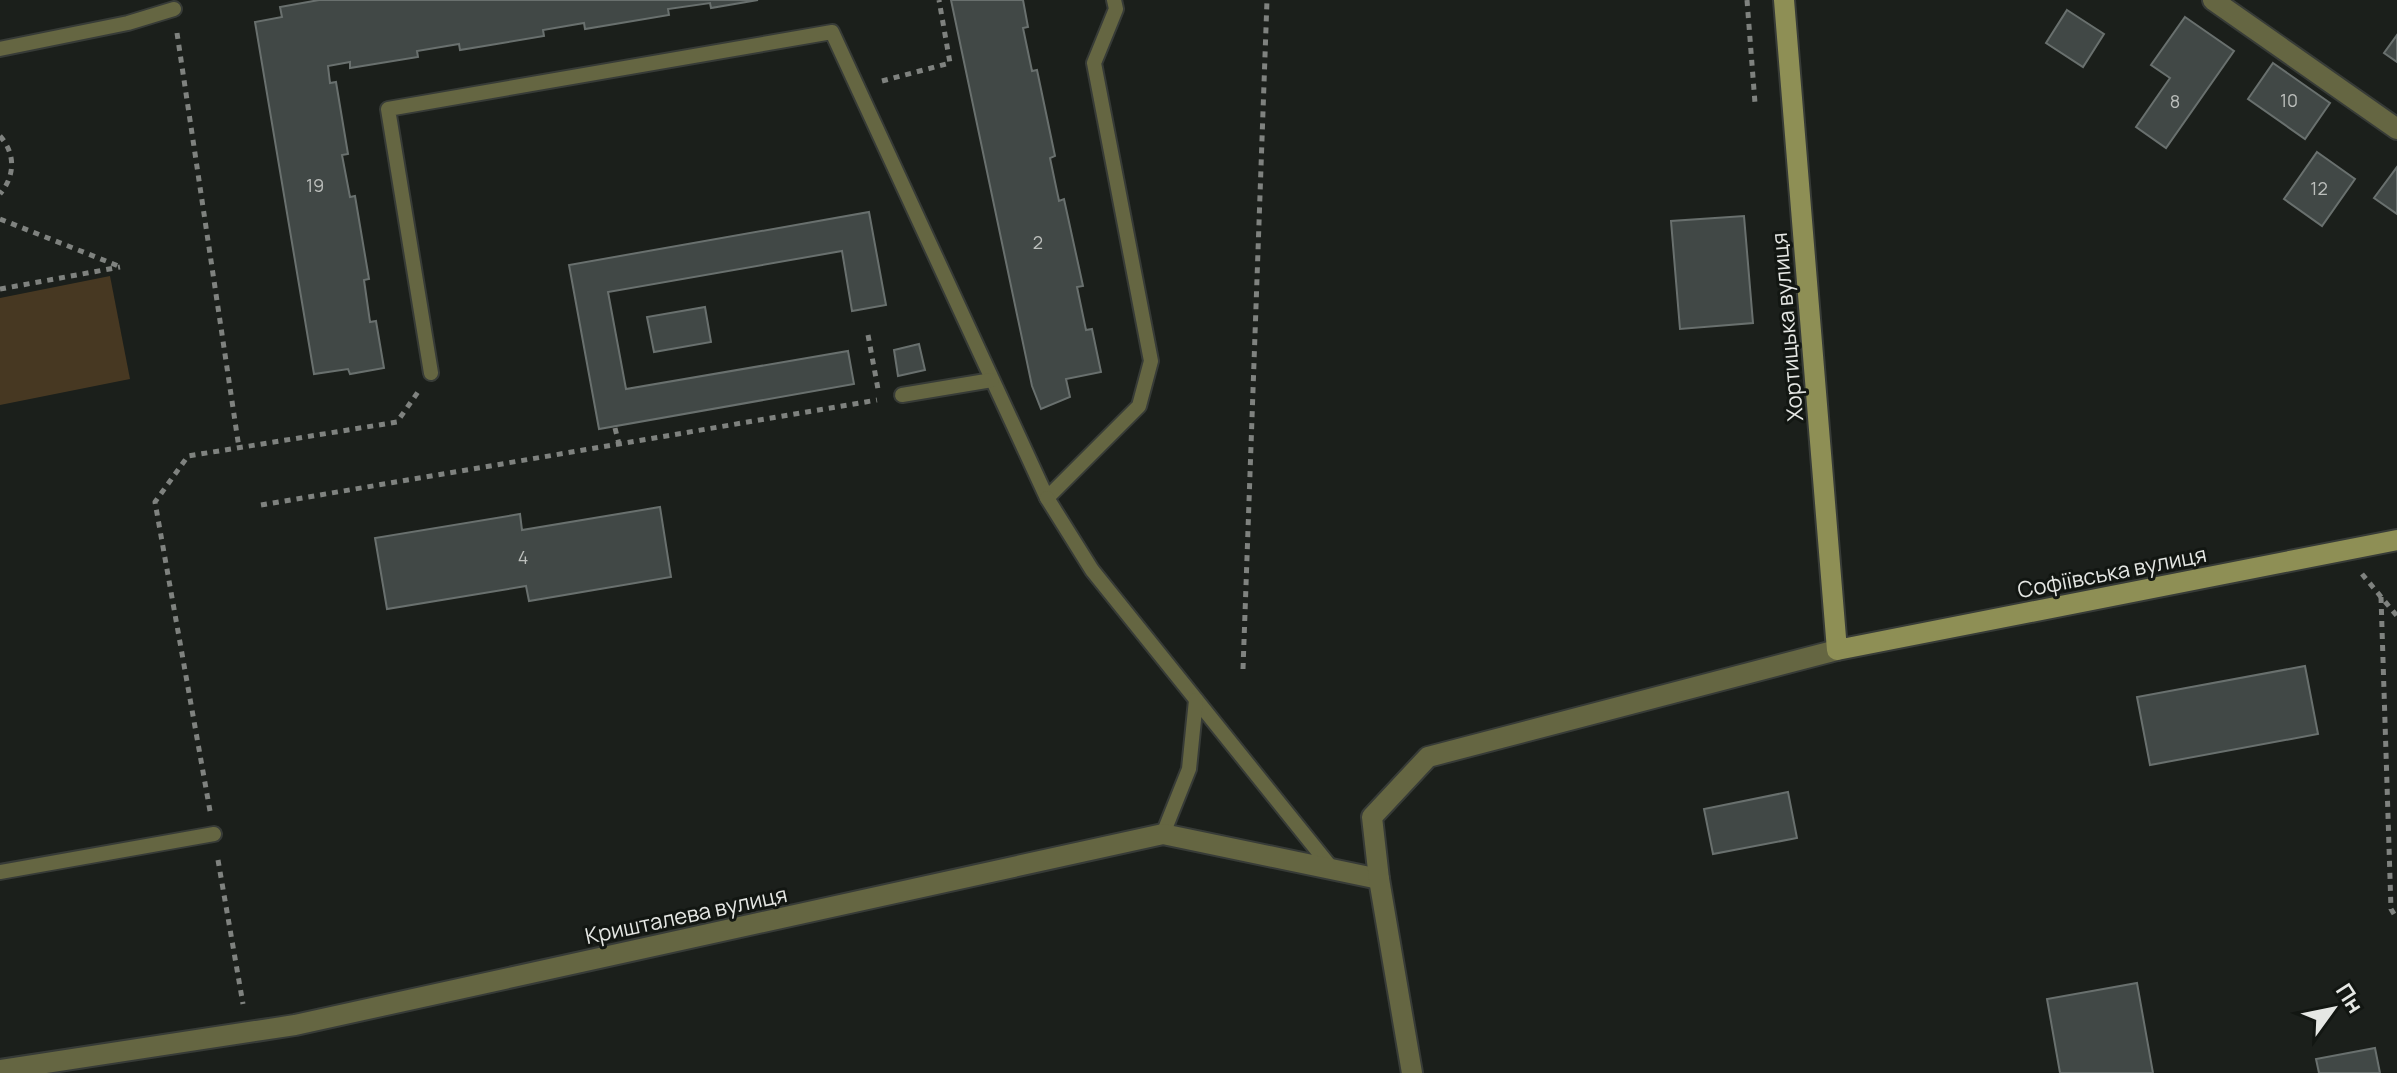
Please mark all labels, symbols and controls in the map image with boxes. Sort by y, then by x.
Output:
house number: 10 [2280,88,2298,112]
house number: 8 [2170,89,2180,113]
house number: 19 [306,173,324,197]
house number: 12 [2310,176,2328,200]
house number: 2 [1033,230,1043,254]
street label: Хортицька вулиця [1764,231,1810,423]
street label: Софіївська вулиця [2015,539,2209,605]
house number: 4 [518,545,528,569]
street label: Кришталева вулиця [582,879,790,951]
north arrow [2293,969,2373,1049]
text: Пн [2329,978,2370,1019]

